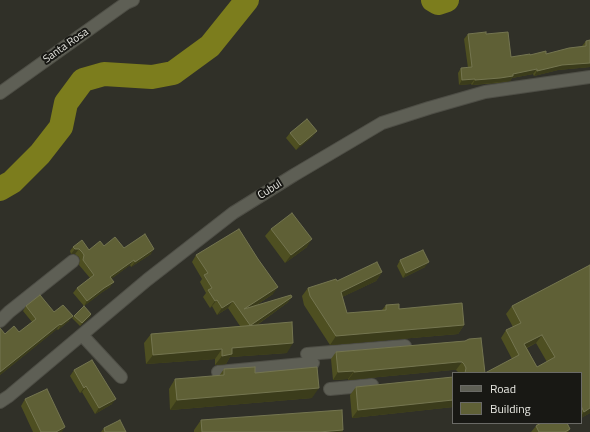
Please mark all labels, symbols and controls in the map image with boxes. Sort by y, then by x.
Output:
street label: Santa Rosa [41,26,91,66]
street label: Cubul [256,178,284,202]
legend [452,372,582,424]
text: Road [490,379,516,398]
text: Building [490,399,531,418]

